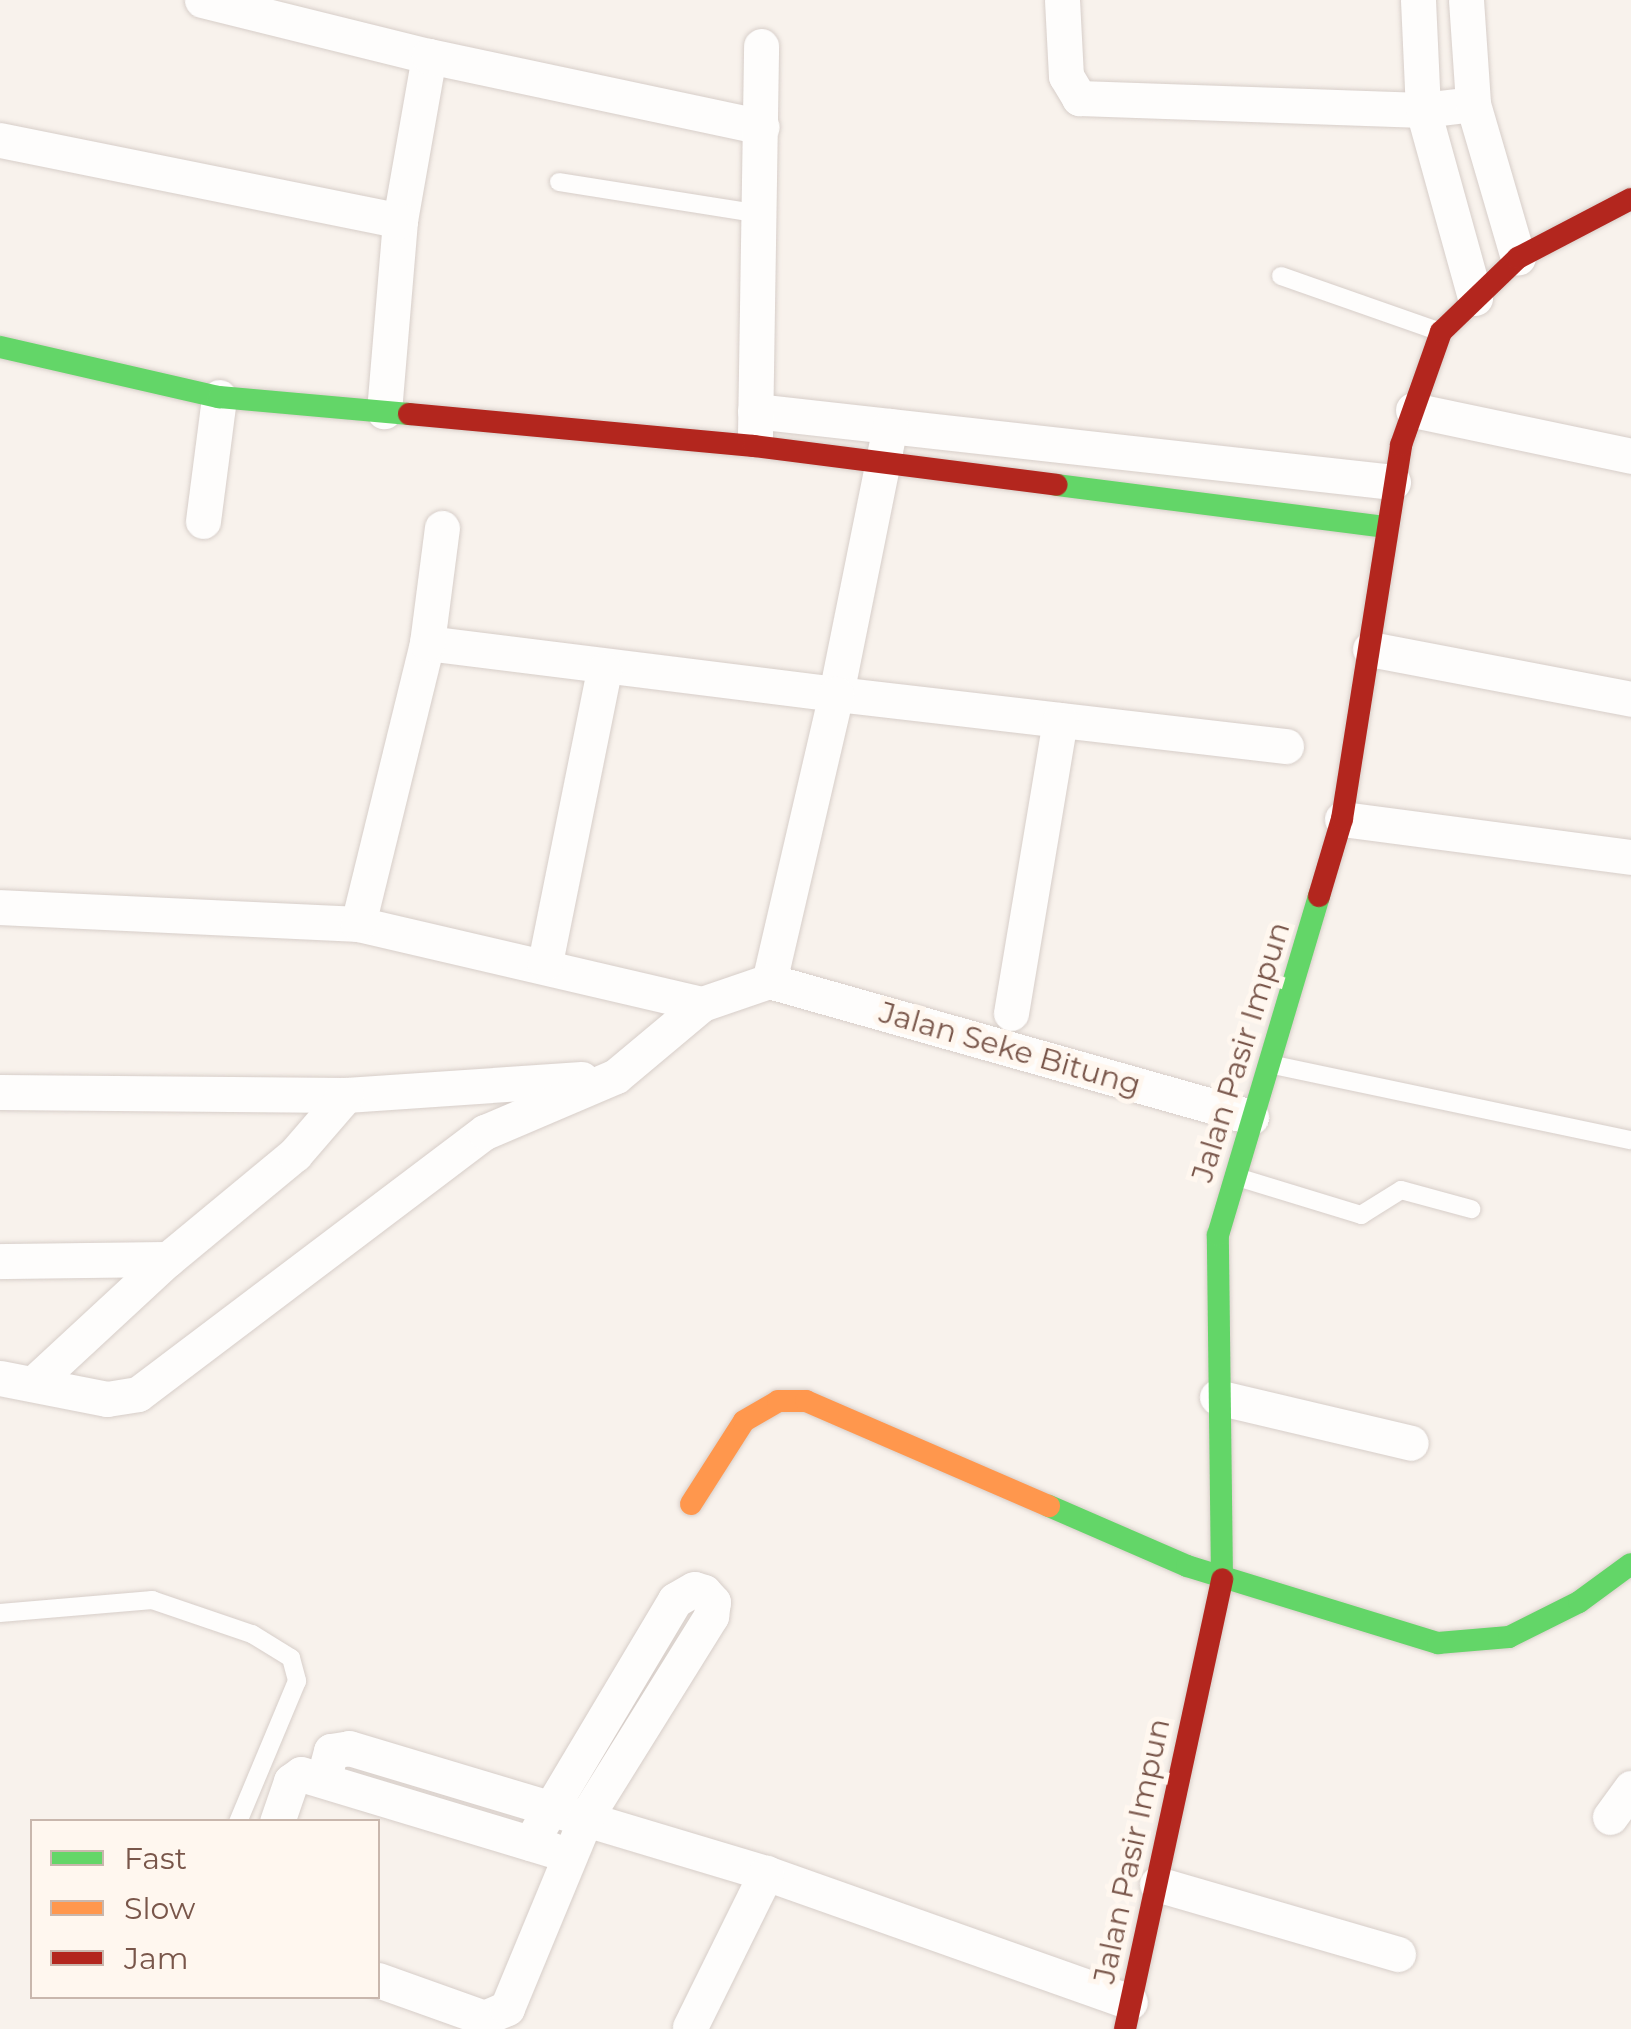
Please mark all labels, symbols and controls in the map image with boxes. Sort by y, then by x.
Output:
street label: Jalan Pasir Impun [1184,918,1298,1186]
street label: Jalan Seke Bitung [875,994,1145,1104]
street label: Jalan Pasir Impun [1086,1715,1178,1987]
legend [30,1819,380,1999]
text: Fast [124,1840,187,1877]
text: Slow [124,1890,195,1927]
text: Jam [124,1940,189,1977]

